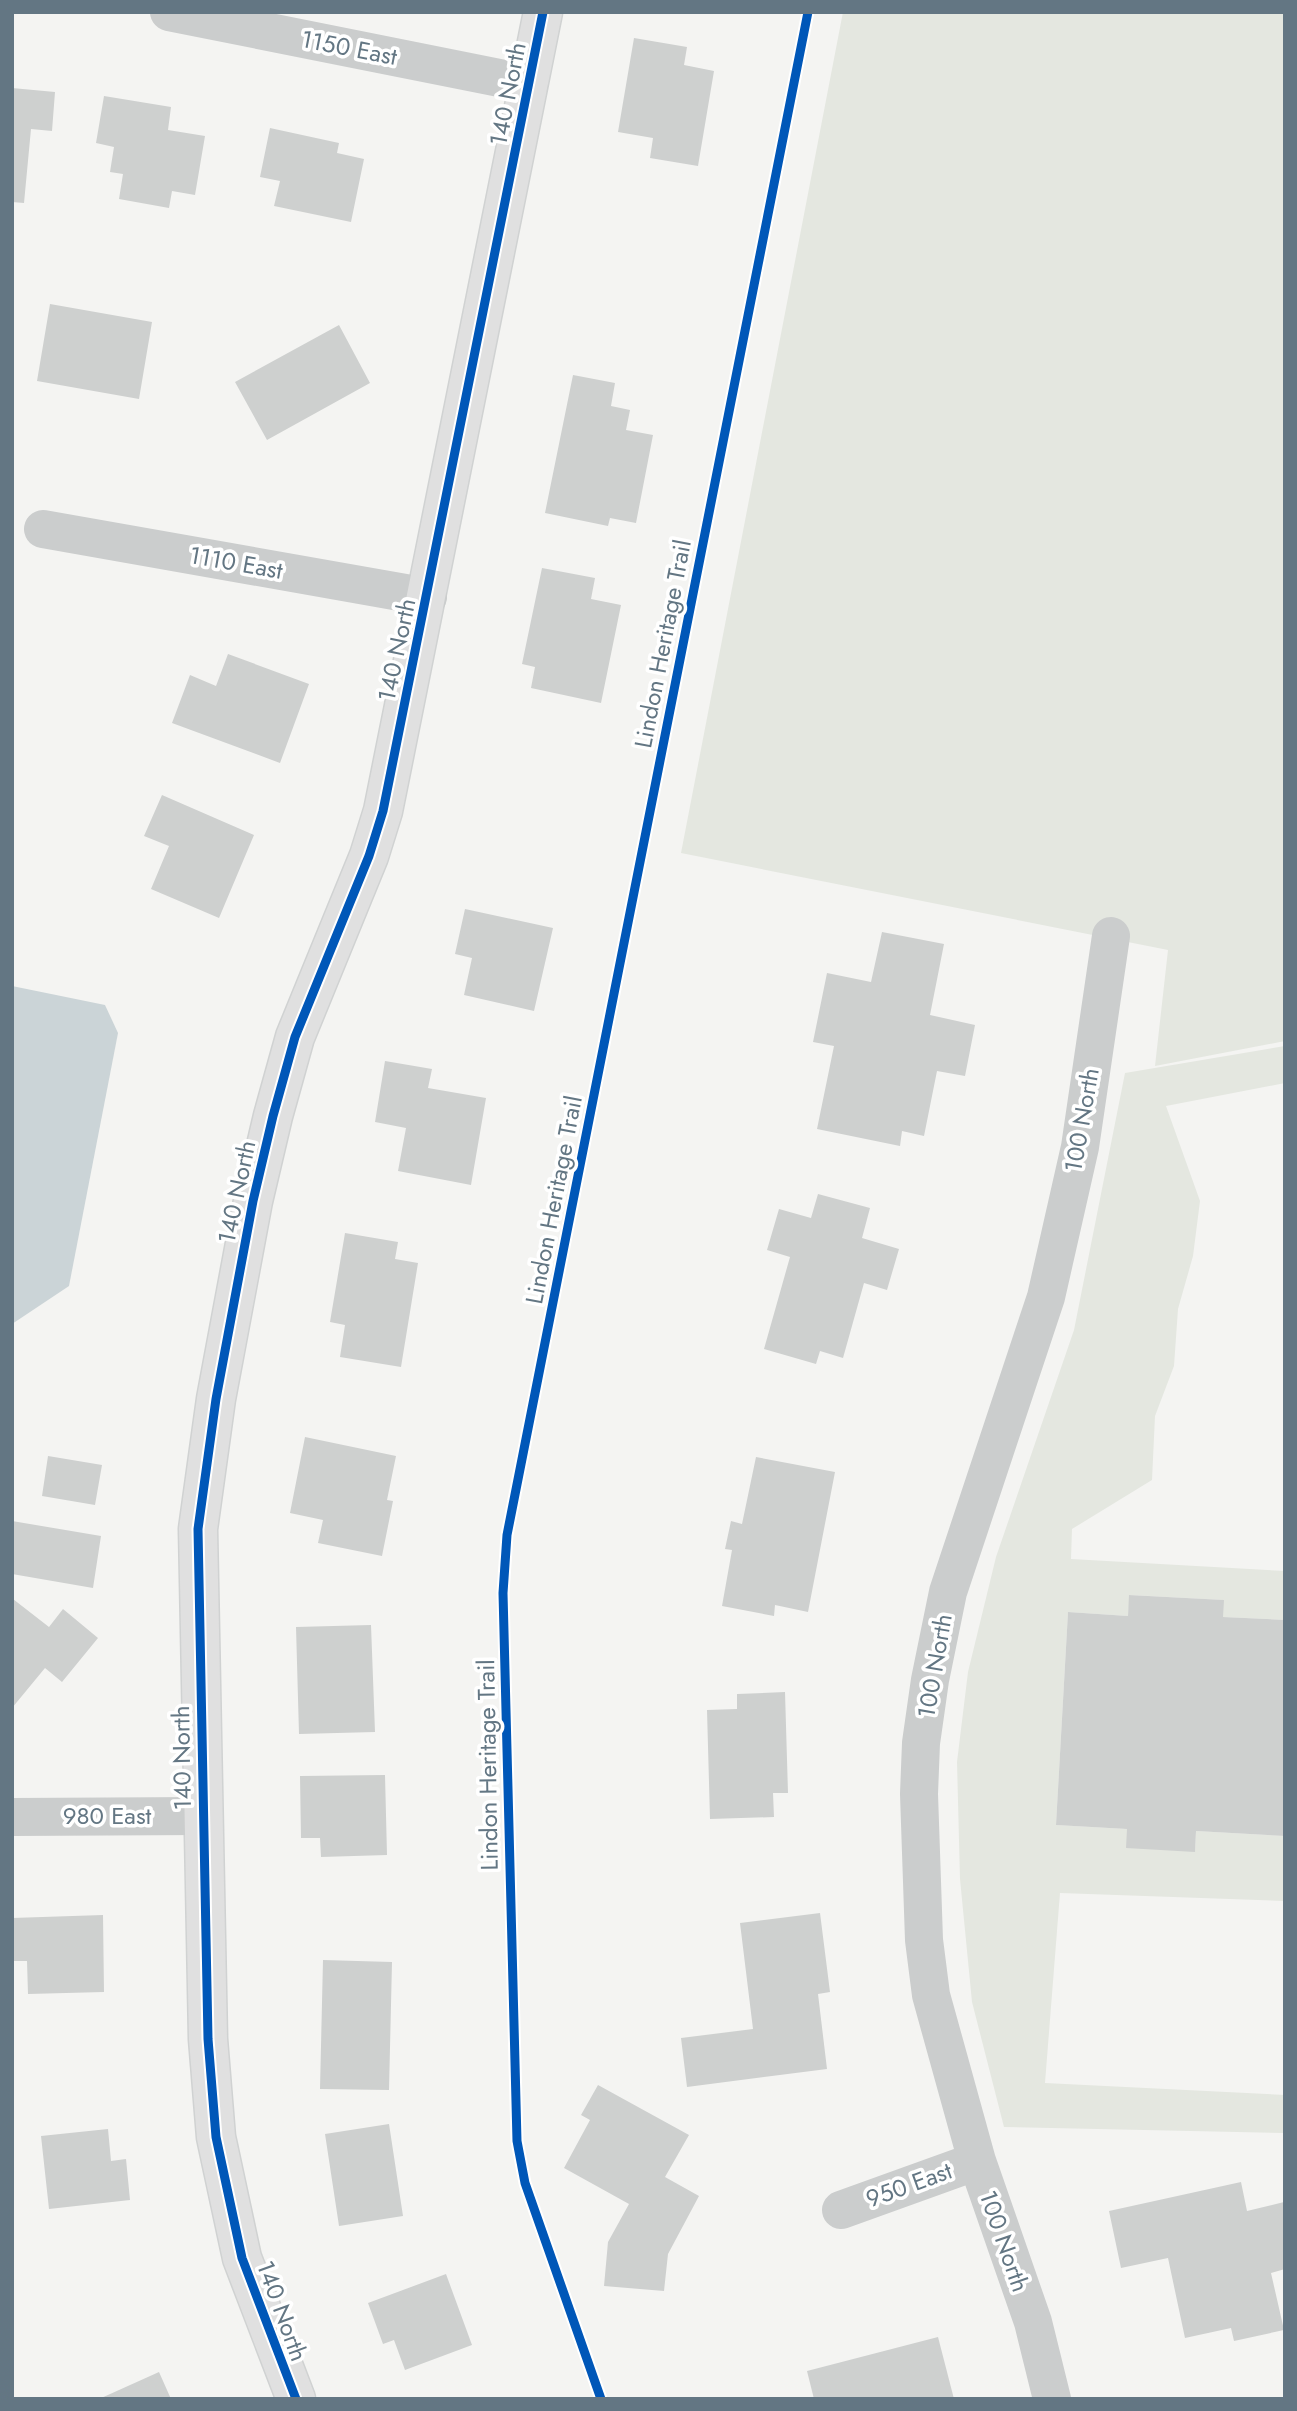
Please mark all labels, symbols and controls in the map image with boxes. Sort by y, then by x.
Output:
street label: 1150 East [298,21,400,74]
street label: 140 North [480,39,535,149]
street label: 1110 East [187,537,286,588]
street label: Lindon Heritage Trail [625,537,700,751]
street label: 140 North [369,595,425,705]
street label: 100 North [1055,1065,1108,1175]
street label: Lindon Heritage Trail [516,1093,591,1307]
street label: 140 North [209,1137,265,1247]
street label: 100 North [908,1611,961,1721]
street label: Lindon Heritage Trail [468,1659,507,1871]
street label: 140 North [163,1705,200,1811]
street label: 980 East [63,1798,152,1833]
street label: 950 East [861,2153,957,2216]
street label: 100 North [971,2185,1038,2296]
street label: 140 North [248,2256,317,2366]

